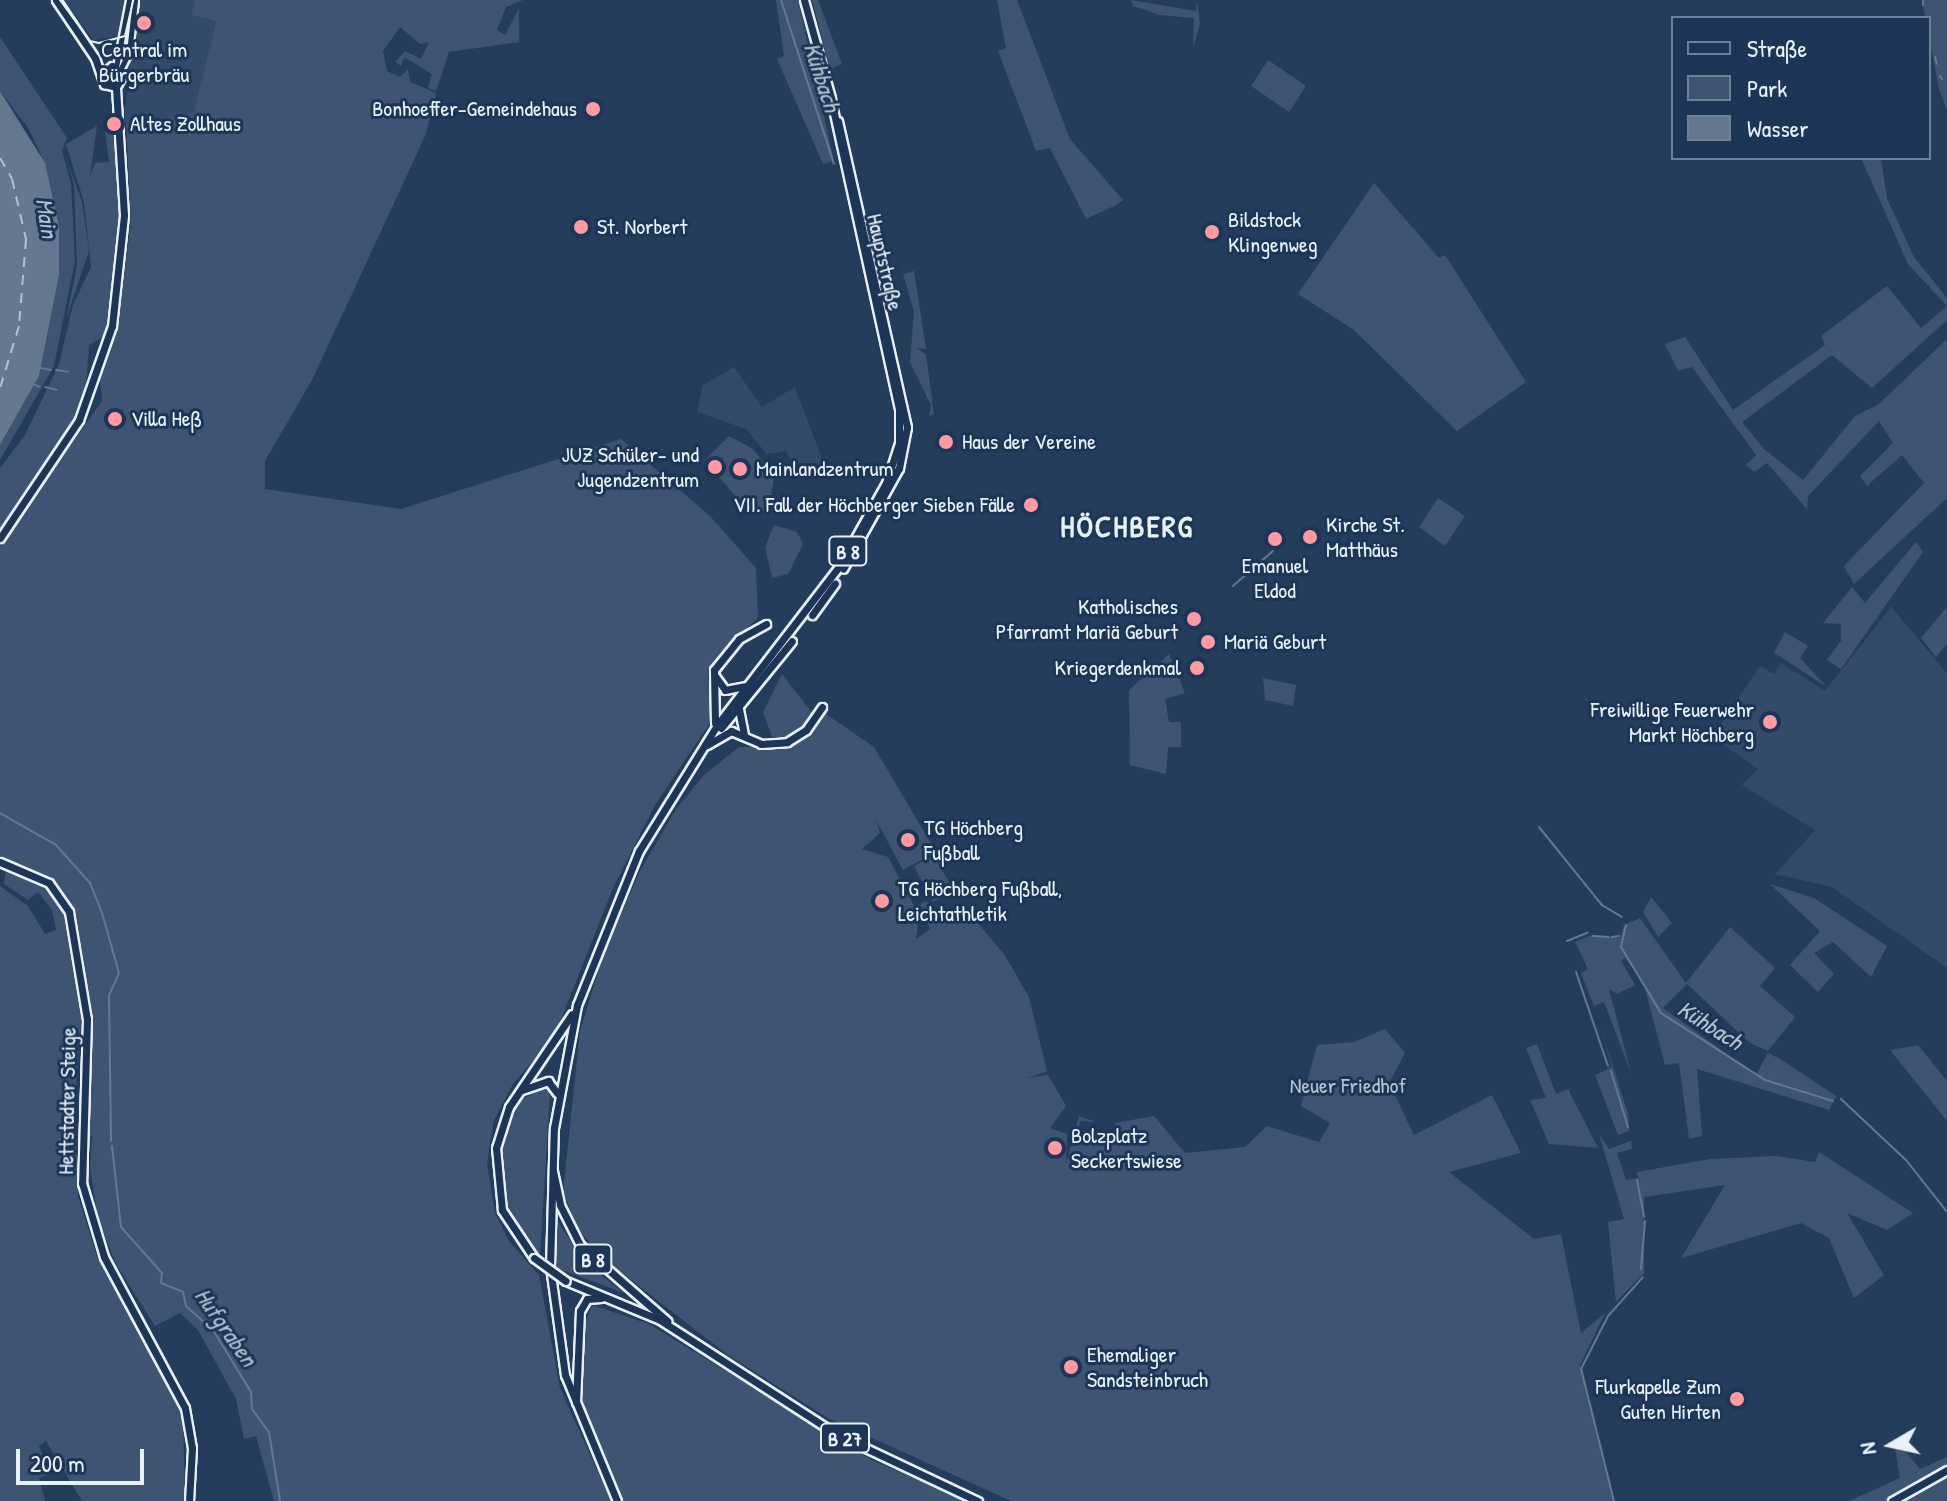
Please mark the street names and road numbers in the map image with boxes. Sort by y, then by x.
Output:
street label: Hauptstraße [861,211,909,313]
road number: B 8 [828,535,868,567]
street label: Hettstadter Steige [53,1027,81,1175]
road number: B 8 [573,1243,613,1275]
road number: B 27 [819,1422,871,1454]

